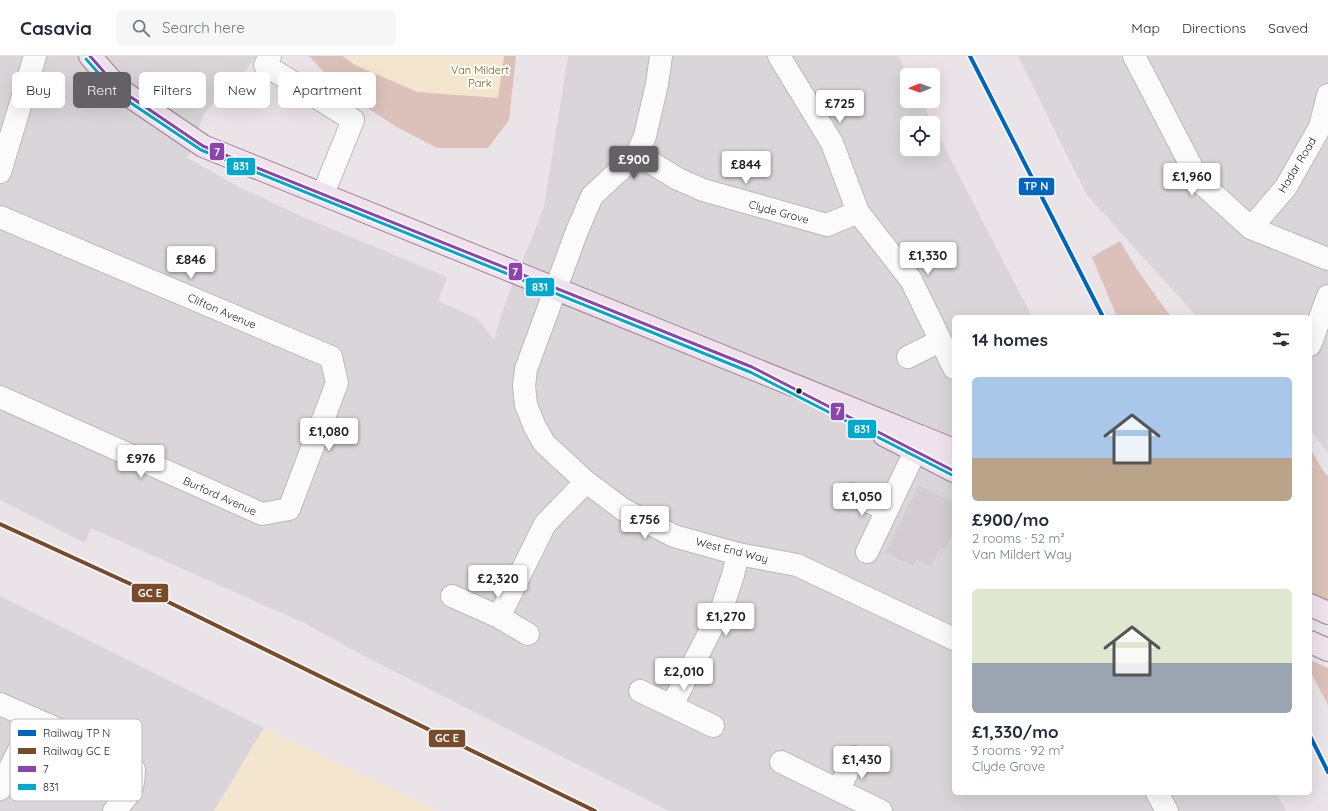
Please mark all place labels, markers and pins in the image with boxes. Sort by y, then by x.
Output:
pin: £725 [816,90,864,124]
pin: £900 [610,146,658,180]
pin: £844 [722,151,770,185]
pin: £1,960 [1159,163,1225,197]
pin: £1,330 [895,242,961,276]
pin: £846 [167,246,215,280]
unlabelled marker [794,386,804,396]
pin: £1,080 [296,418,362,452]
pin: £976 [117,445,165,479]
pin: £1,050 [829,483,895,517]
pin: £756 [621,506,669,540]
pin: £2,320 [465,565,531,599]
pin: £1,270 [693,603,759,637]
pin: £2,010 [651,658,717,692]
pin: £1,430 [829,746,895,780]

